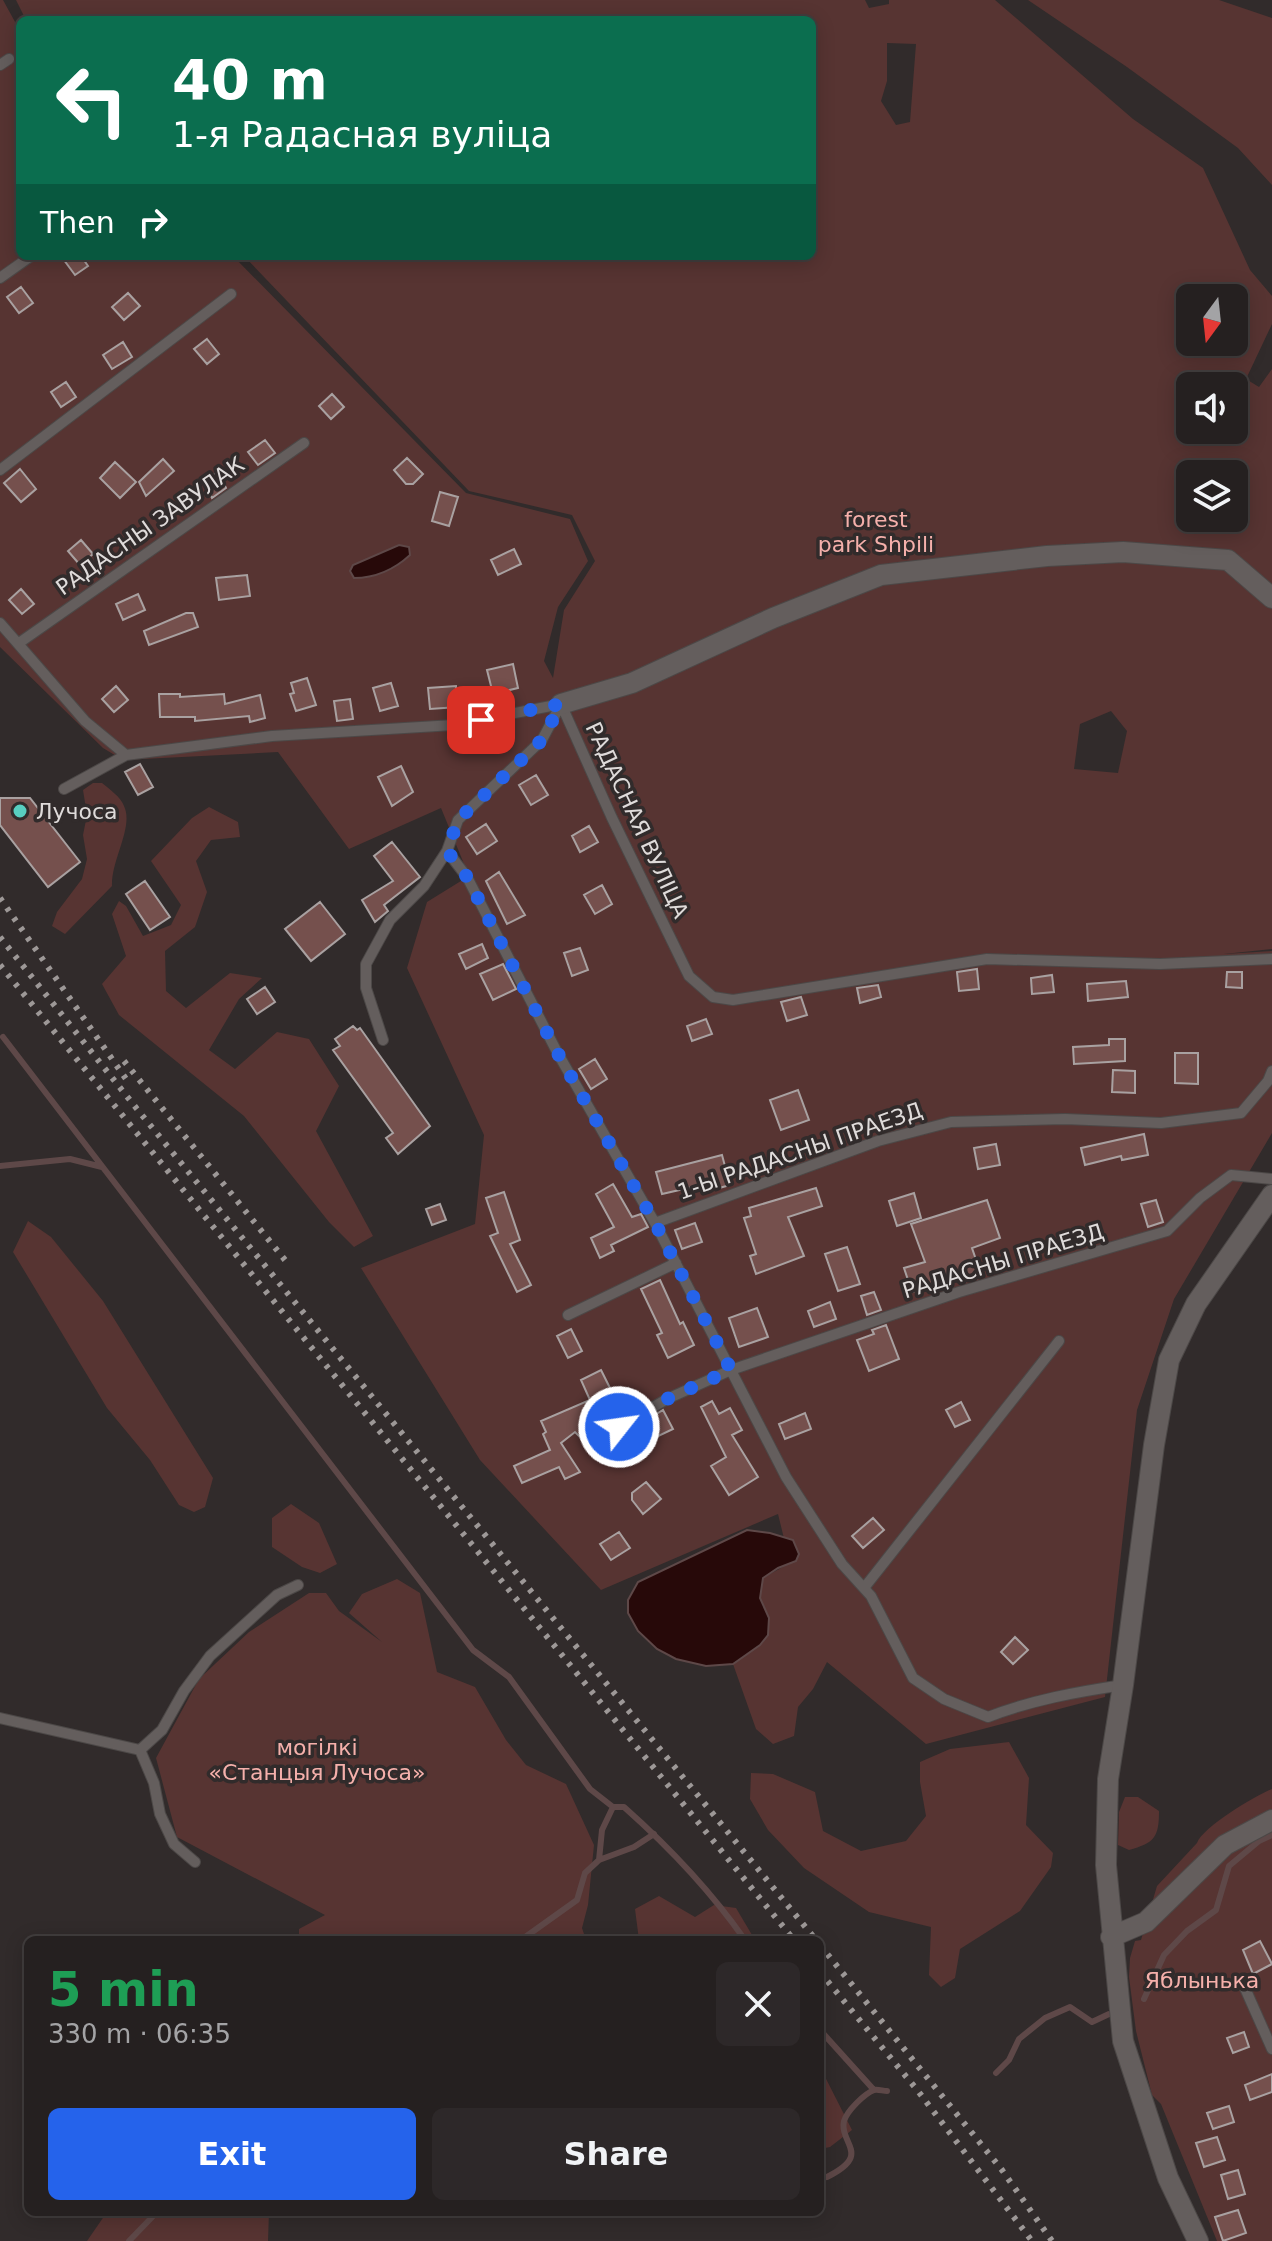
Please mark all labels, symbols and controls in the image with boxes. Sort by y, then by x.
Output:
text: 40 m [172,47,328,112]
icon: left [40,48,144,152]
text: 1-я Радасная вуліца [172,114,552,155]
icon: right [131,200,175,244]
text: Then [40,205,115,240]
north arrow [1176,284,1248,356]
map controls [1176,284,1248,532]
button: sound [1176,372,1248,444]
street label: РАДАСНЫ ЗАВУЛАК [51,451,249,600]
button: layers [1176,460,1248,532]
park label: forest park Shpili [818,507,934,557]
pin [447,686,515,754]
icon: arrive [459,698,503,742]
street label: РАДАСНАЯ ВУЛІЦА [581,718,693,922]
place label: Лучоса [36,799,118,824]
marker: Лучоса [11,802,29,820]
street label: 1-Ы РАДАСНЫ ПРАЕЗД [674,1097,926,1205]
street label: РАДАСНЫ ПРАЕЗД [899,1219,1107,1303]
position arrow [577,1385,661,1469]
park label: могілкі «Станцыя Лучоса» [208,1735,426,1785]
text: 5 min [48,1961,199,2017]
button: close [716,1962,800,2046]
park label: Яблынька [1145,1968,1259,1993]
text: 330 m · 06:35 [48,2019,231,2049]
button: Exit [48,2108,416,2200]
button: Share [432,2108,800,2200]

